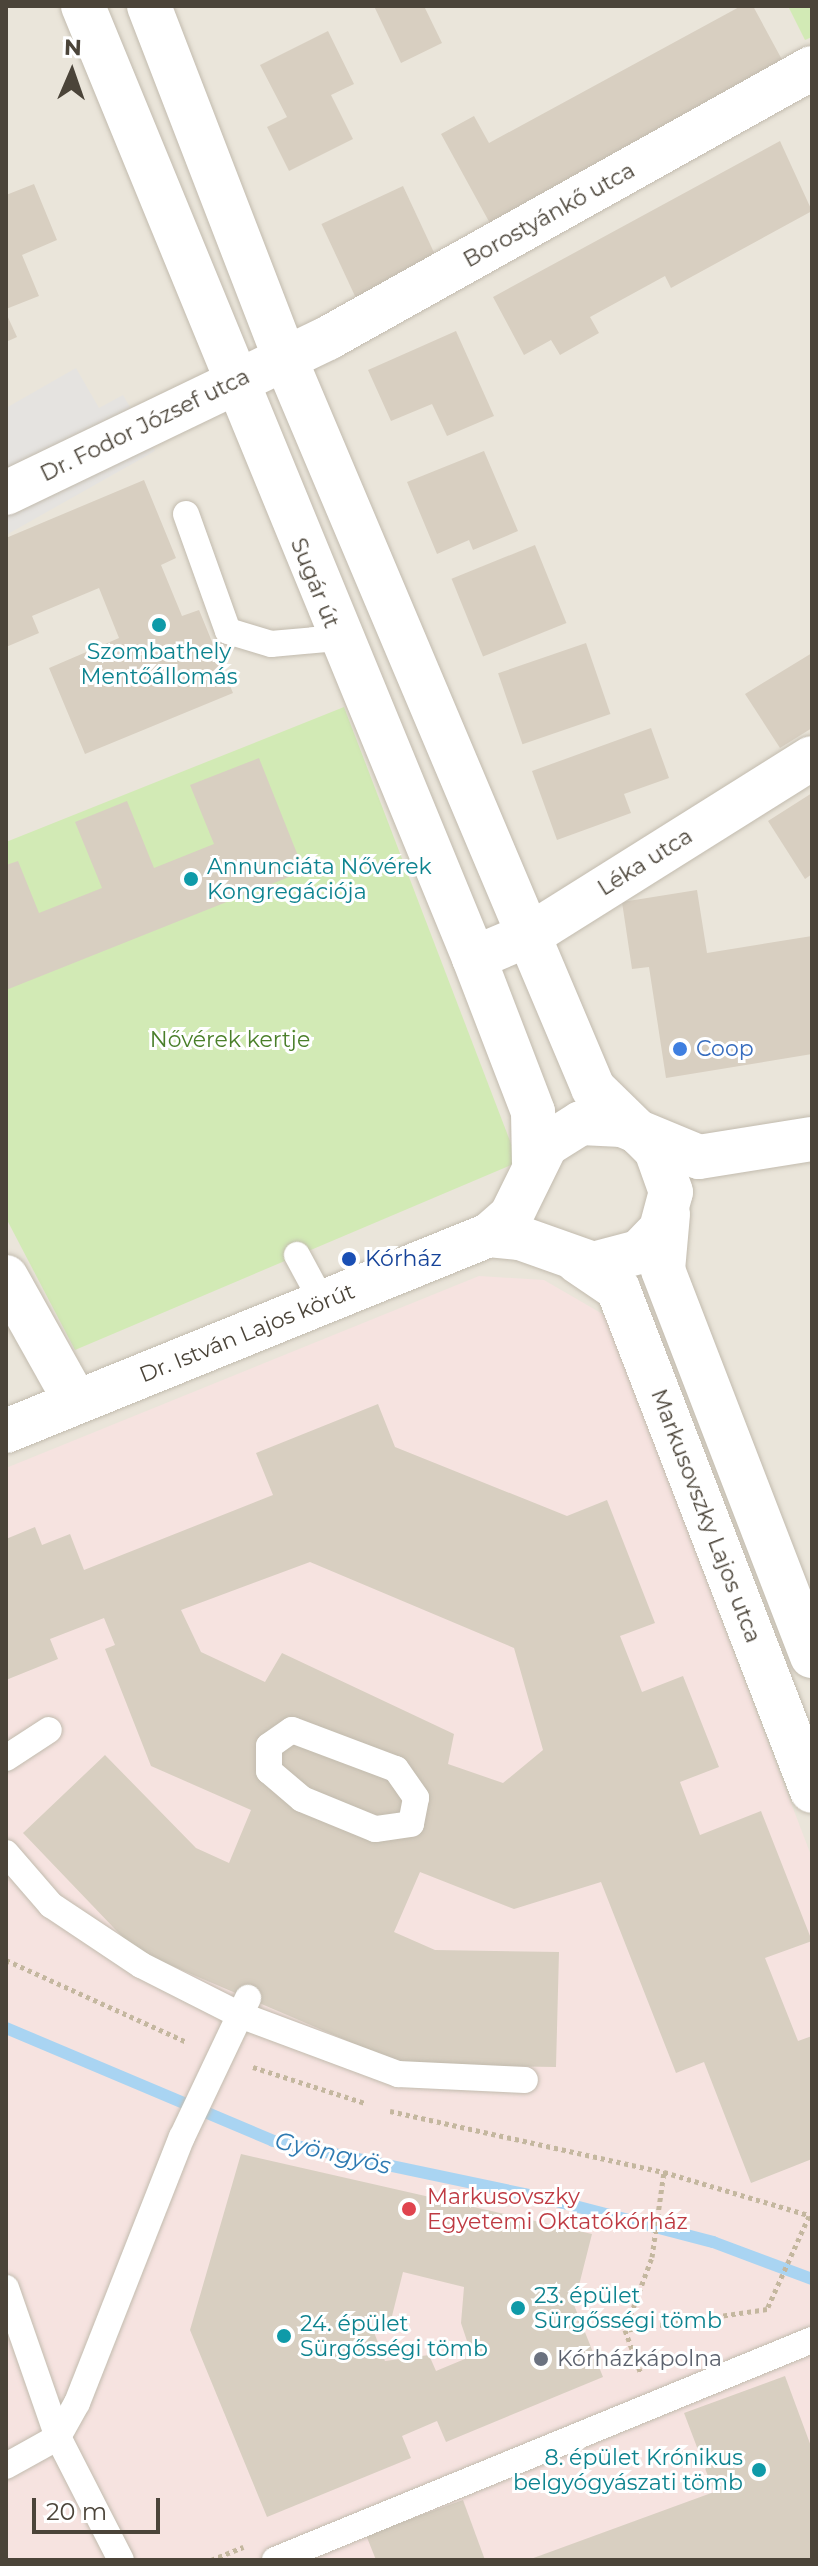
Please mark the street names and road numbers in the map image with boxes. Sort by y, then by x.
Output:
street label: Borostyánkő utca [459,157,639,273]
street label: Dr. Fodor József utca [36,363,254,487]
street label: Sugár út [285,534,345,632]
street label: Léka utca [593,823,697,901]
street label: Dr. István Lajos körút [136,1278,358,1388]
street label: Markusovszky Lajos utca [645,1385,767,1647]

